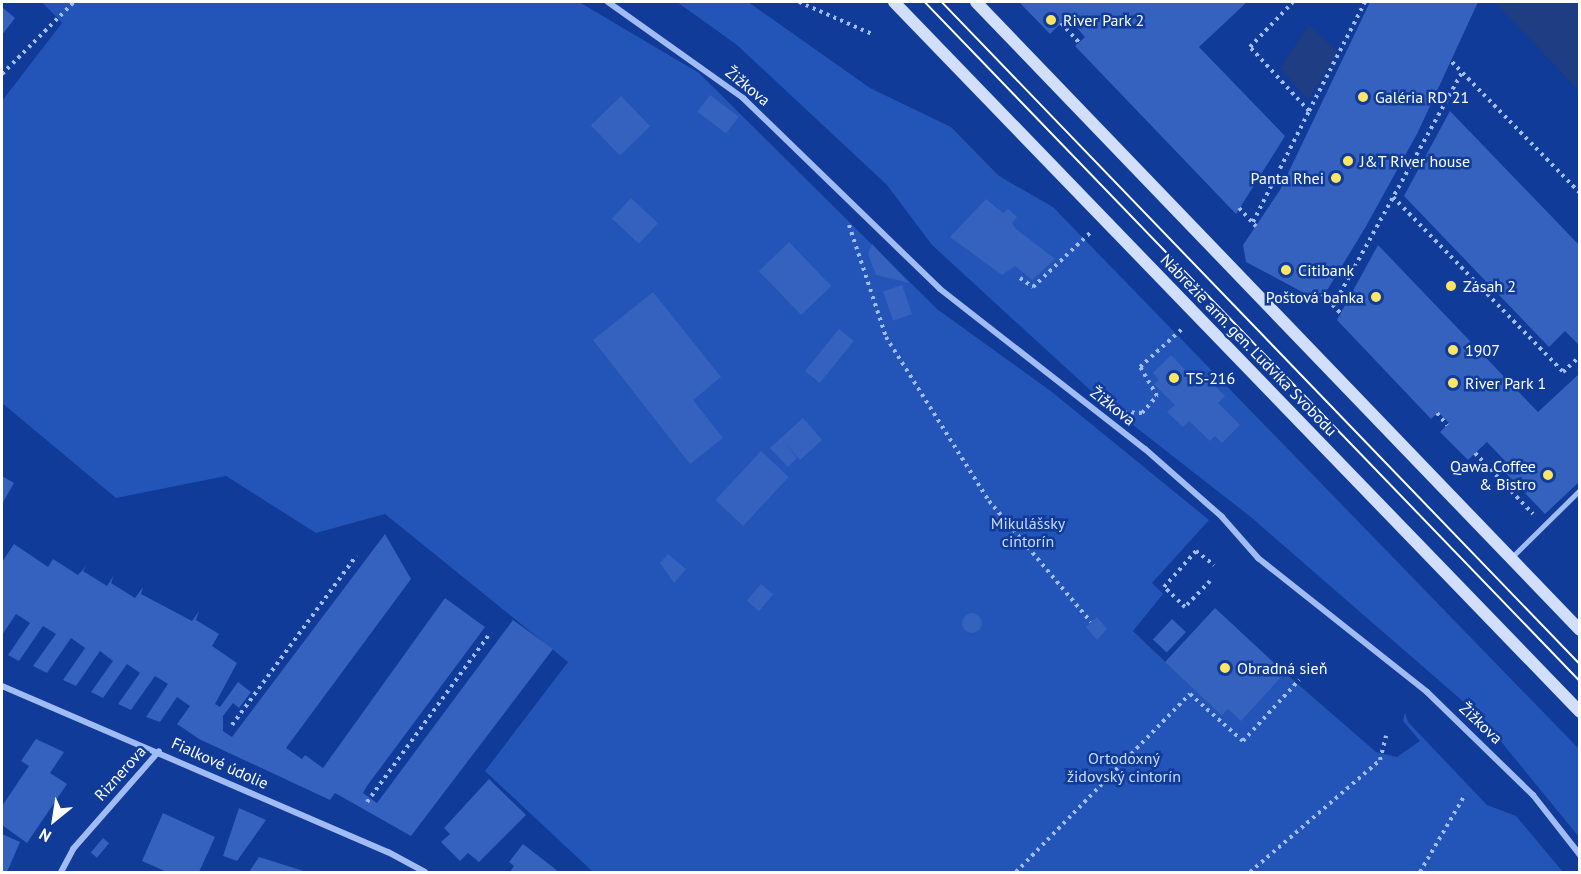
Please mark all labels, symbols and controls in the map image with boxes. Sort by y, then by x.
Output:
place label: River Park 2 [1063,10,1145,30]
marker: River Park 2 [1044,13,1058,27]
street label: Žižkova [722,62,774,110]
place label: Galéria RD 21 [1375,87,1469,107]
marker: Galéria RD 21 [1356,90,1370,104]
place label: J&T River house [1360,151,1471,171]
marker: J&T River house [1341,154,1355,168]
place label: Panta Rhei [1251,168,1324,188]
marker: Panta Rhei [1329,171,1343,185]
street label: Nábrežie arm. gen. Ludvíka Svobodu [1156,249,1342,441]
place label: Citibank [1298,260,1354,280]
marker: Citibank [1279,263,1293,277]
place label: Zásah 2 [1463,276,1516,296]
marker: Zásah 2 [1444,279,1458,293]
place label: Poštová banka [1266,287,1364,307]
marker: Poštová banka [1369,290,1383,304]
place label: 1907 [1465,340,1500,360]
marker: 1907 [1446,343,1460,357]
place label: TS-216 [1186,368,1235,388]
marker: TS-216 [1167,371,1181,385]
place label: River Park 1 [1465,373,1547,393]
marker: River Park 1 [1446,376,1460,390]
street label: Žižkova [1087,383,1139,429]
place label: Qawa Coffee & Bistro [1450,456,1536,494]
marker: Qawa Coffee & Bistro [1541,468,1555,482]
park label: Mikulášsky cintorín [991,513,1065,551]
place label: Obradná sieň [1237,658,1327,678]
marker: Obradná sieň [1218,661,1232,675]
street label: Žižkova [1456,698,1506,748]
street label: Fialkové údolie [169,733,271,793]
street label: Riznerova [90,742,150,804]
park label: Ortodoxný židovský cintorín [1067,748,1181,786]
north arrow [24,790,84,850]
text: N [35,824,55,847]

